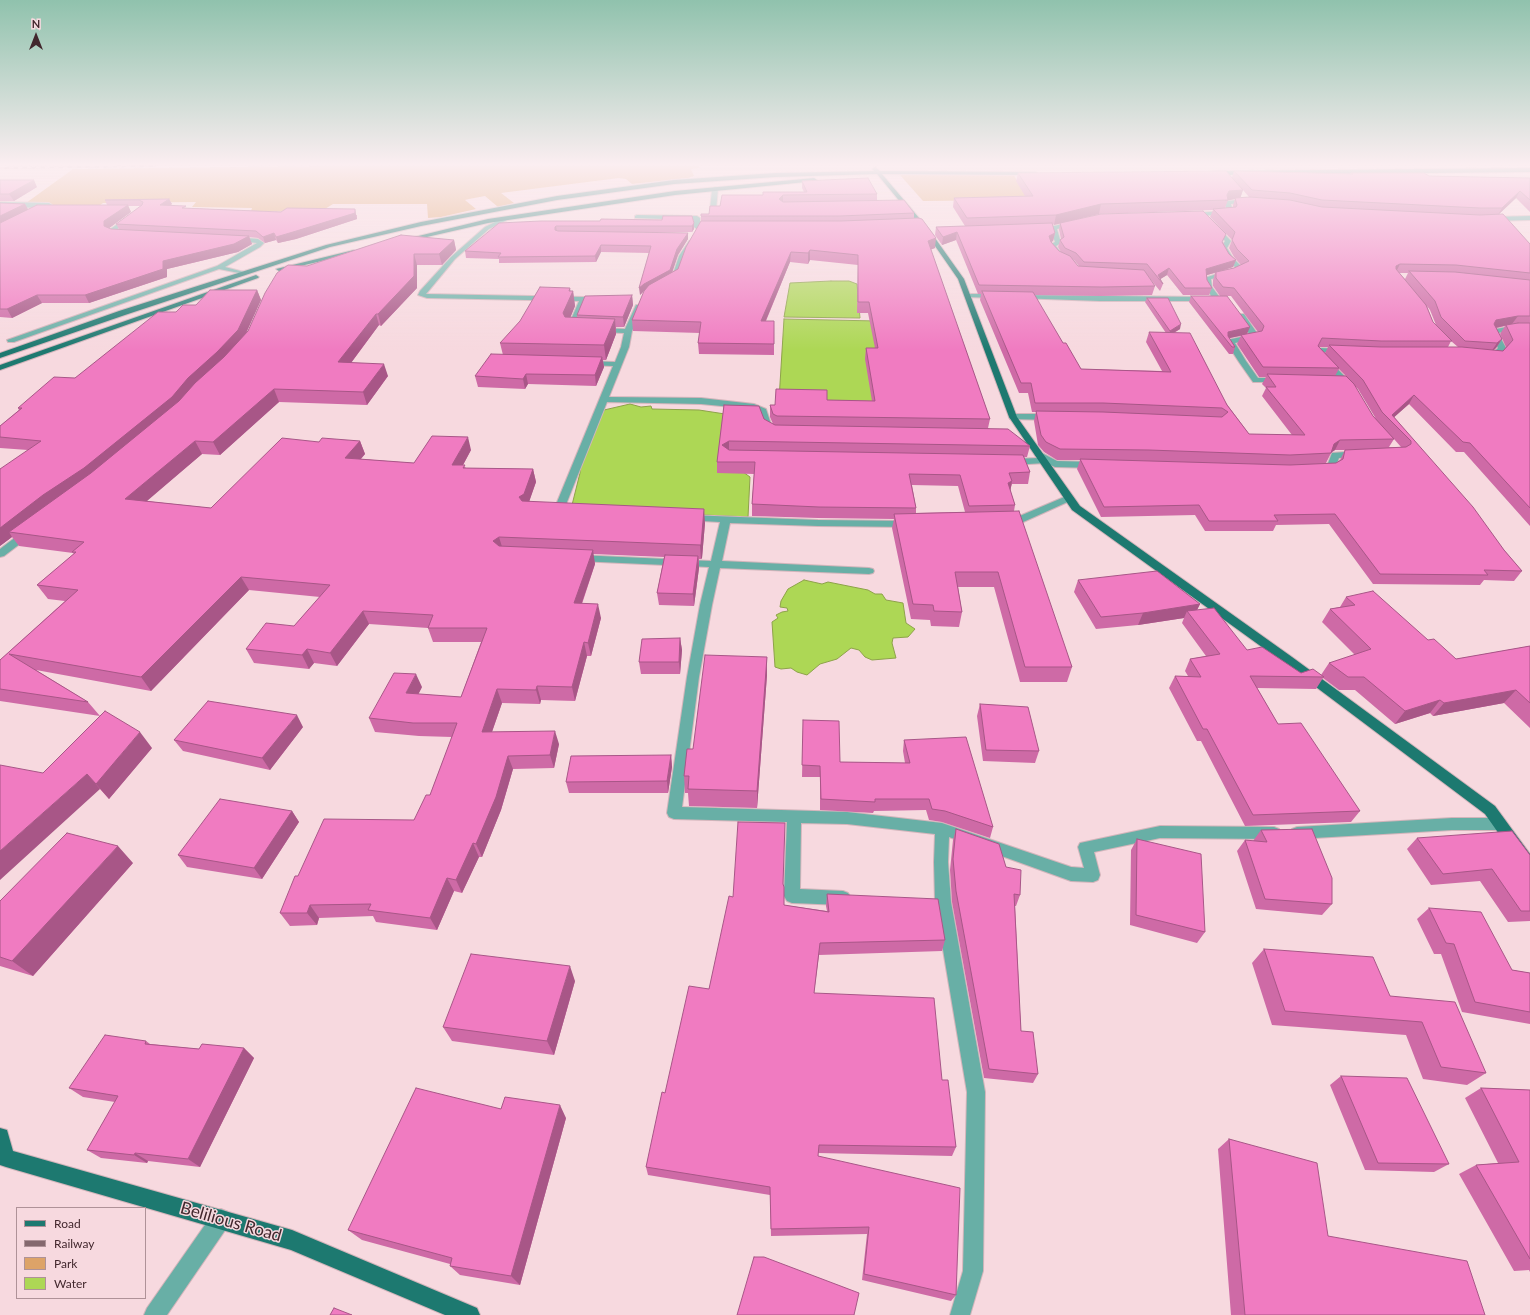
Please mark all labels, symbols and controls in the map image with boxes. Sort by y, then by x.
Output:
north arrow [16,16,56,56]
text: N [32,17,40,30]
street label: Belilious Road [178,1198,284,1246]
legend [16,1207,146,1299]
text: Road [54,1216,81,1231]
text: Railway [54,1236,94,1251]
text: Park [54,1256,77,1271]
text: Water [54,1276,87,1291]

